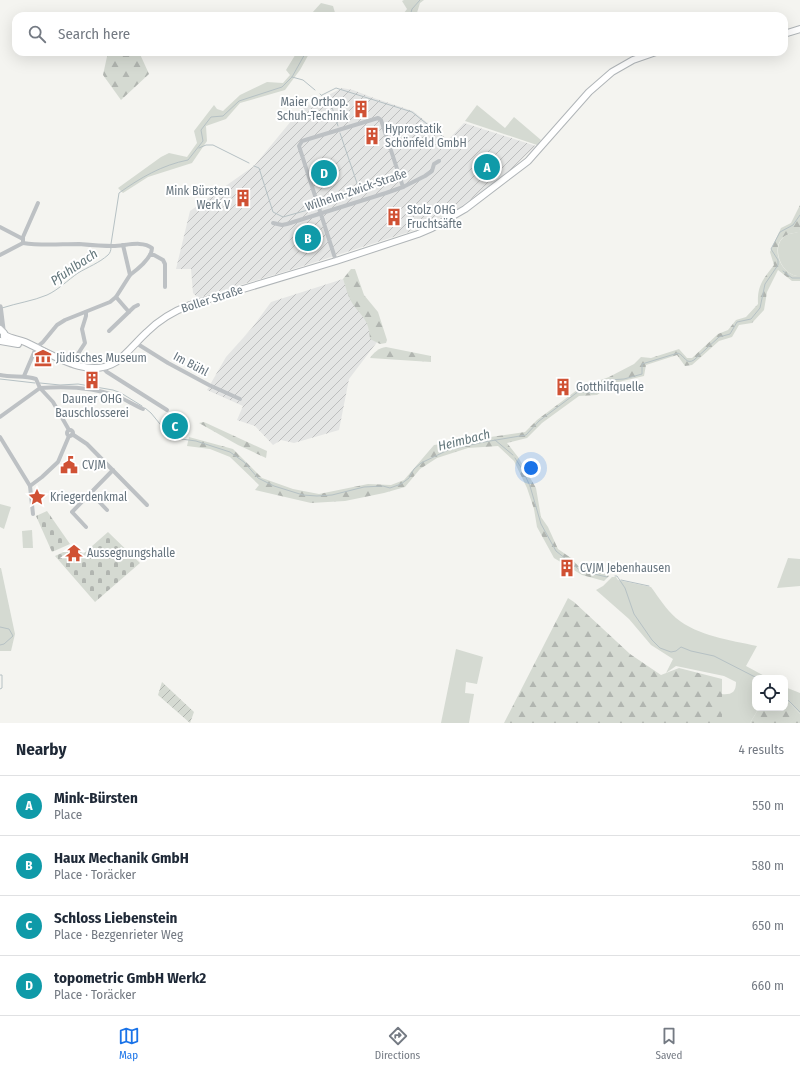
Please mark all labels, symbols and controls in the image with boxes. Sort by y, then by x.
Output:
search box [12,12,788,56]
icon: search [26,23,48,45]
text: Search here [58,25,130,43]
place label: Maier Orthop. Schuh-Technik [277,95,348,123]
building icon: Maier Orthop. Schuh-Technik [351,99,371,119]
place label: Hyprostatik Schönfeld GmbH [385,122,467,150]
building icon: Hyprostatik Schönfeld GmbH [362,126,382,146]
pin: A [474,152,500,182]
pin: D [311,158,337,188]
street label: Wilhelm-Zwick-Straße [303,166,409,214]
place label: Mink Bürsten Werk V [166,184,231,212]
building icon: Mink Bürsten Werk V [233,188,253,208]
place label: Stolz OHG Fruchtsäfte [407,203,462,231]
building icon: Stolz OHG Fruchtsäfte [384,207,404,227]
pin: B [295,223,321,253]
water label: Pfuhlbach [48,246,100,288]
street label: Boller Straße [179,282,245,316]
museum icon: Jüdisches Museum [33,348,53,368]
street label: Im Bühl [171,349,211,379]
place label: Jüdisches Museum [56,351,147,365]
building icon: Dauner OHG Bauschlosserei [82,370,102,390]
building icon: Gotthilfquelle [553,377,573,397]
place label: Gotthilfquelle [576,380,644,394]
place label: Dauner OHG Bauschlosserei [55,392,129,420]
pin: C [162,411,188,441]
water label: Heimbach [436,426,492,454]
public building icon: CVJM [59,455,79,475]
place label: CVJM [82,458,106,472]
your location [521,458,541,478]
place icon: Kriegerdenkmal [27,487,47,507]
place label: Kriegerdenkmal [50,490,127,504]
temple icon: Aussegnungshalle [64,543,84,563]
place label: Aussegnungshalle [87,546,175,560]
building icon: CVJM Jebenhausen [557,558,577,578]
place label: CVJM Jebenhausen [580,561,670,575]
map controls [752,675,788,711]
button: locate [752,675,788,711]
text: Nearby [16,739,67,760]
text: 4 results [738,742,784,757]
text: Mink-Bürsten [54,789,138,807]
text: A [25,798,33,813]
text: 550 m [752,798,784,813]
text: Place [54,807,82,822]
text: Haux Mechanik GmbH [54,849,189,867]
text: B [25,858,33,873]
text: 580 m [752,858,784,873]
text: Place · Toräcker [54,867,136,882]
text: Schloss Liebenstein [54,909,177,927]
text: C [26,918,32,933]
text: 650 m [752,918,784,933]
text: Place · Bezgenrieter Weg [54,927,183,942]
text: topometric GmbH Werk2 [54,969,206,987]
text: D [25,978,33,993]
text: 660 m [751,978,784,993]
text: Place · Toräcker [54,987,136,1002]
tab: Map [118,1025,140,1062]
tab: Directions [375,1025,420,1062]
tab: Saved [656,1025,682,1062]

